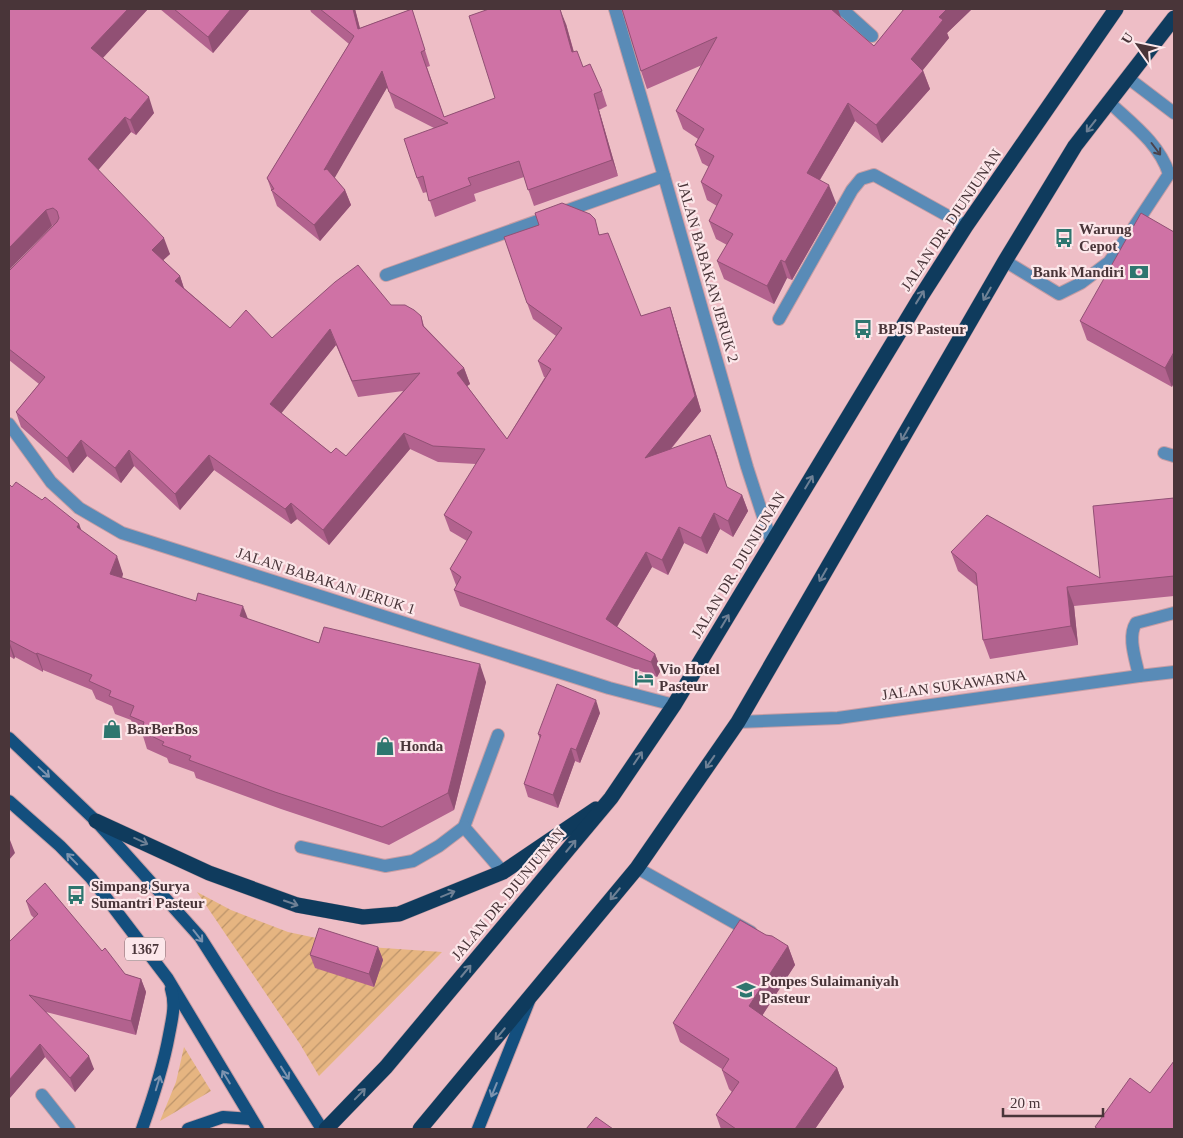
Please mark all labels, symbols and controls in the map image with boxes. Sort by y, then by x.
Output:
north arrow [1113,20,1163,70]
text: U [1118,30,1137,47]
one-way arrow [1085,119,1096,132]
one-way arrow [1151,142,1161,156]
street label: JALAN DR. DJUNJUNAN [898,146,1004,294]
street label: JALAN BABAKAN JERUK 2 [675,180,741,364]
place label: Warung Cepot [1079,221,1132,254]
bus stop icon: Warung Cepot [1053,227,1075,249]
bank icon: Bank Mandiri [1128,261,1150,283]
place label: Bank Mandiri [1033,264,1124,280]
one-way arrow [981,286,991,300]
one-way arrow [915,291,925,305]
bus stop icon: BPJS Pasteur [852,318,874,340]
place label: BPJS Pasteur [878,321,966,337]
one-way arrow [900,426,909,441]
one-way arrow [805,475,815,489]
street label: JALAN DR. DJUNJUNAN [688,489,788,641]
street label: JALAN BABAKAN JERUK 1 [235,544,417,618]
one-way arrow [818,567,828,581]
one-way arrow [720,614,730,628]
place label: Vio Hotel Pasteur [659,661,720,694]
hotel icon: Vio Hotel Pasteur [633,667,655,689]
street label: JALAN SUKAWARNA [881,667,1028,703]
shop icon: BarBerBos [101,718,123,740]
place label: BarBerBos [127,721,198,737]
shop icon: Honda [374,735,396,757]
place label: Honda [400,738,444,754]
one-way arrow [633,751,643,765]
one-way arrow [705,755,715,769]
one-way arrow [38,766,51,778]
street label: JALAN DR. DJUNJUNAN [448,825,568,963]
one-way arrow [133,837,148,846]
one-way arrow [565,840,576,853]
one-way arrow [66,853,79,865]
place label: Simpang Surya Sumantri Pasteur [91,878,205,911]
bus stop icon: Simpang Surya Sumantri Pasteur [65,884,87,906]
one-way arrow [610,887,621,900]
one-way arrow [440,889,455,899]
one-way arrow [282,899,298,908]
one-way arrow [193,929,203,943]
road number: 1367 [125,938,165,961]
one-way arrow [461,965,472,978]
place label: Ponpes Sulaimaniyah Pasteur [761,973,900,1006]
school or university icon: Ponpes Sulaimaniyah Pasteur [735,979,757,1001]
one-way arrow [495,1027,506,1040]
one-way arrow [281,1065,291,1079]
one-way arrow [221,1070,231,1084]
one-way arrow [153,1075,163,1091]
one-way arrow [489,1083,498,1098]
scale bar [1003,1086,1103,1118]
one-way arrow [354,1088,366,1100]
text: 20 m [1010,1095,1041,1111]

